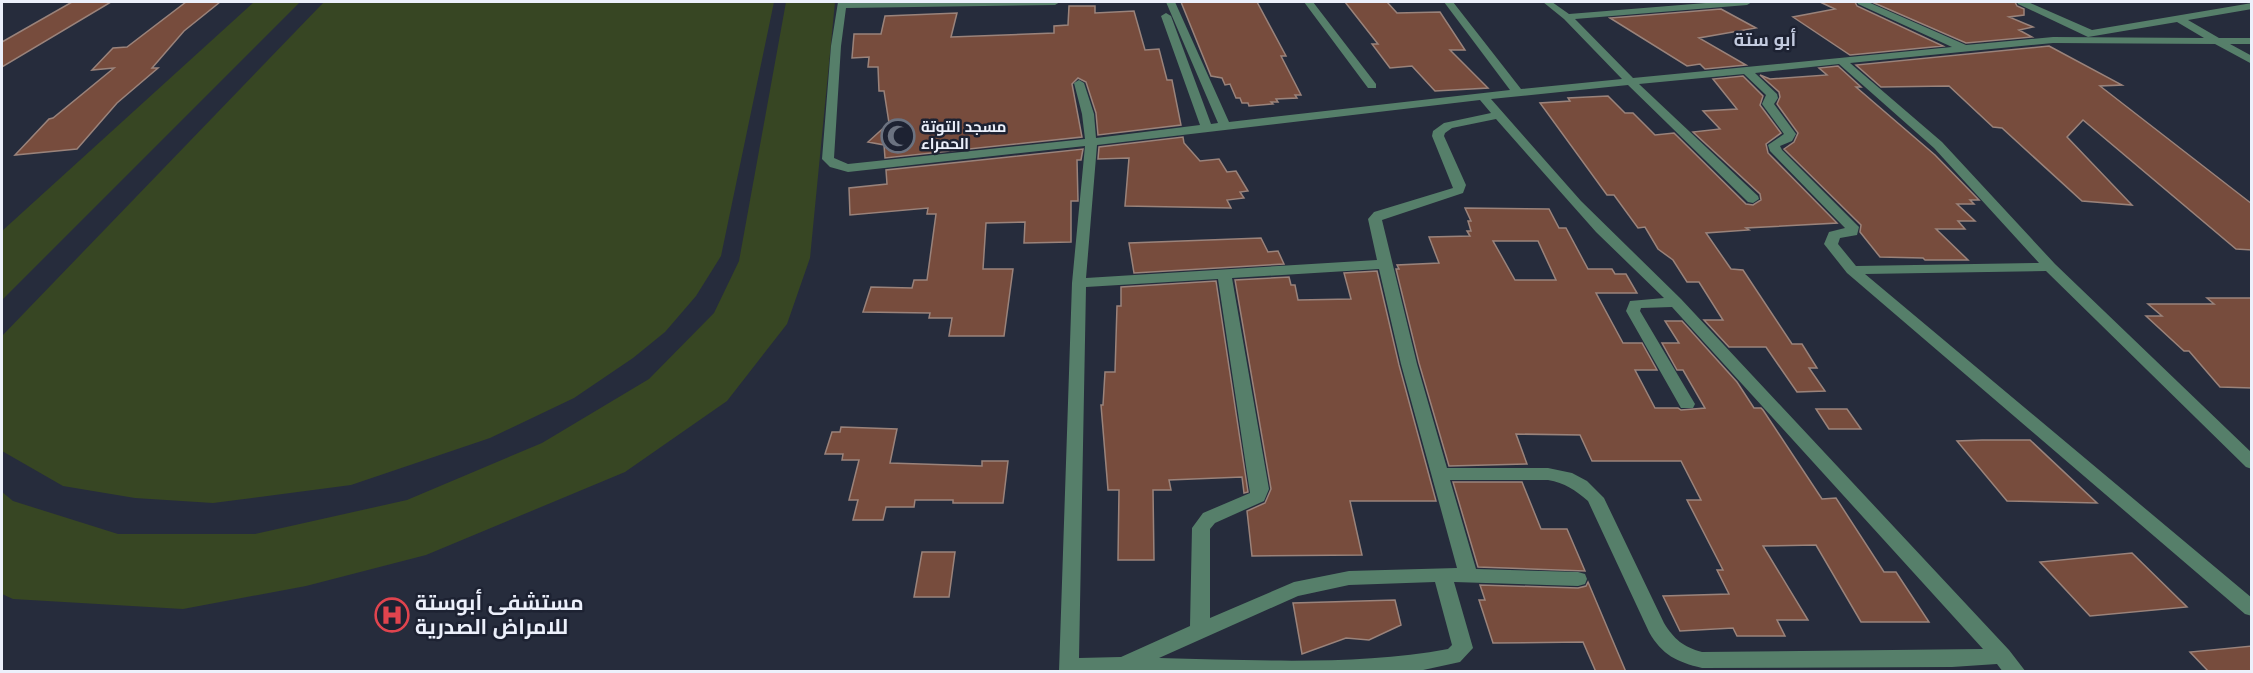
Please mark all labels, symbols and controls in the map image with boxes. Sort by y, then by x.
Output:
district label: أبو ستة [1734,27,1796,52]
place label: مسجد التوتة الحمراء [921,117,1007,154]
mosque icon: مسجد التوتة الحمراء [880,118,916,154]
place label: مستشفى أبوستة للامراض الصدرية [415,589,584,641]
hospital icon: مستشفى أبوستة للامراض الصدرية [374,597,410,633]

